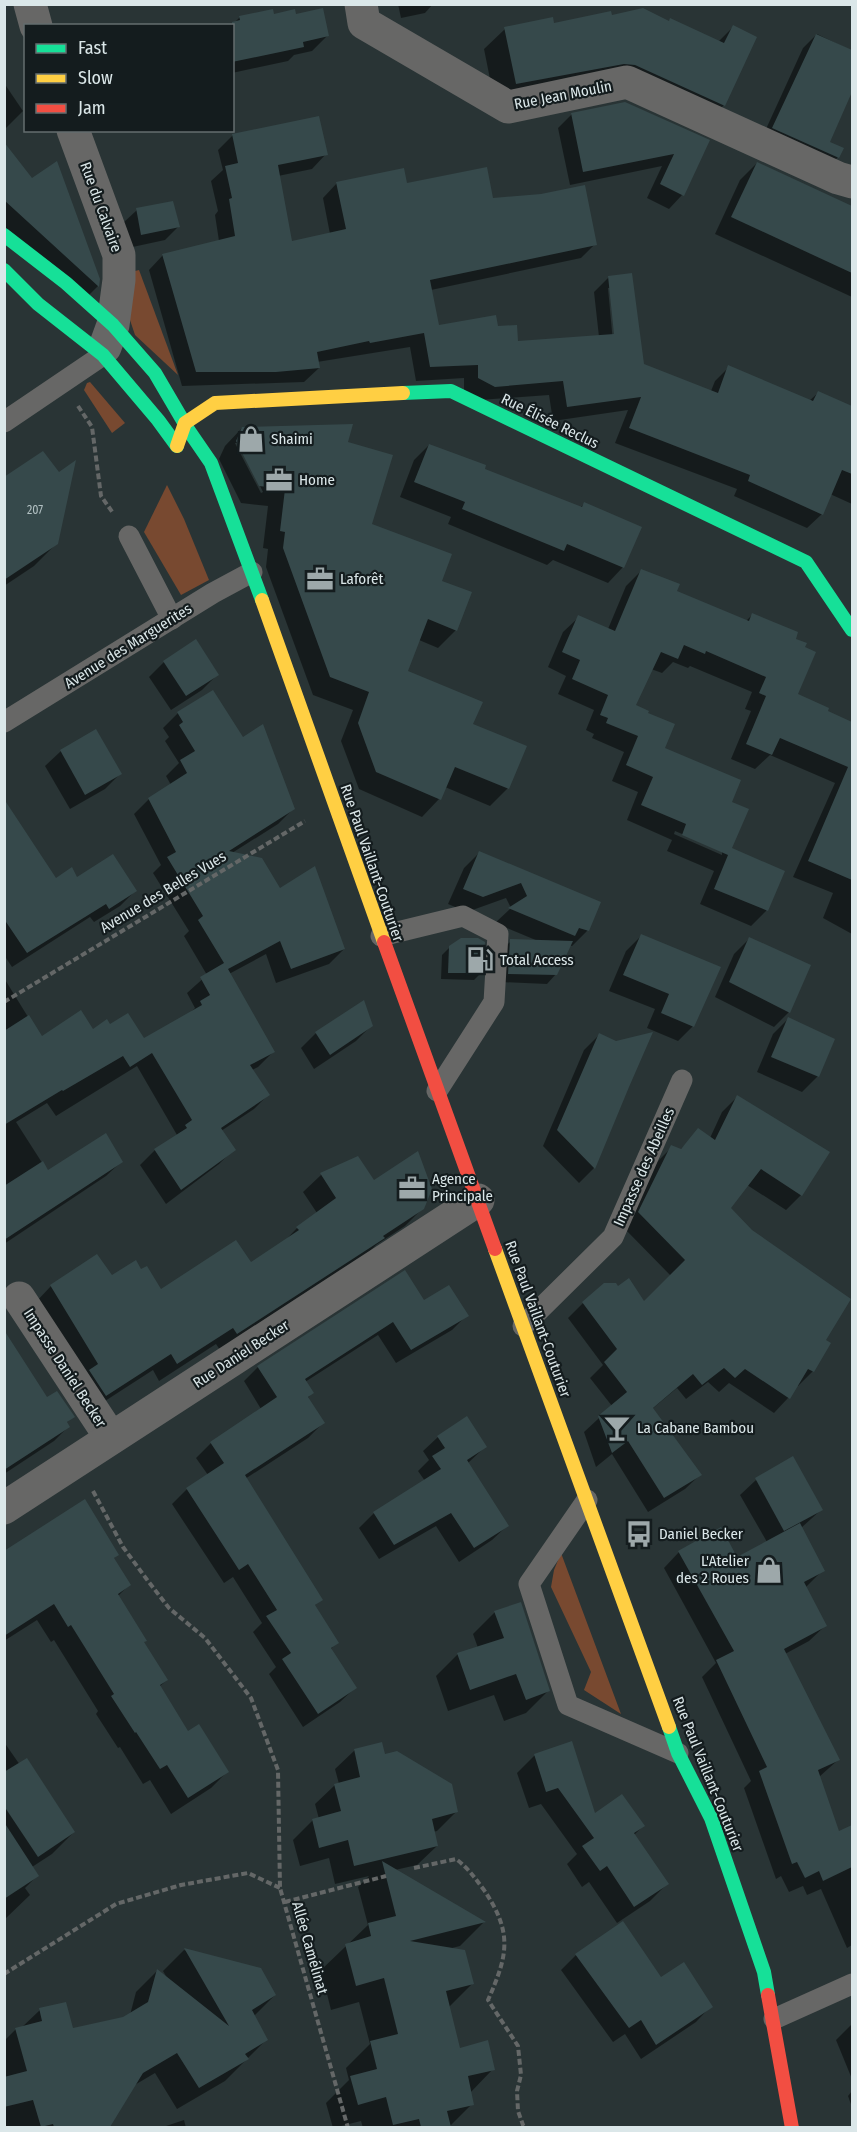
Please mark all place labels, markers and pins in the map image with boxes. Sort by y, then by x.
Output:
shop icon: Shaimi [236,424,266,454]
place label: Shaimi [271,430,313,448]
office icon: Home [264,465,294,495]
place label: Home [299,471,335,489]
office icon: Laforêt [305,564,335,594]
place label: Laforêt [340,570,383,588]
fuel station icon: Total Access [465,945,495,975]
place label: Total Access [500,951,574,969]
place label: Agence Principale [432,1170,493,1205]
office icon: Agence Principale [397,1173,427,1203]
bar icon: La Cabane Bambou [602,1413,632,1443]
place label: La Cabane Bambou [637,1419,754,1437]
bus stop icon: Daniel Becker [624,1519,654,1549]
place label: Daniel Becker [659,1525,744,1543]
place label: L'Atelier des 2 Roues [676,1552,750,1587]
shop icon: L'Atelier des 2 Roues [754,1555,784,1585]

